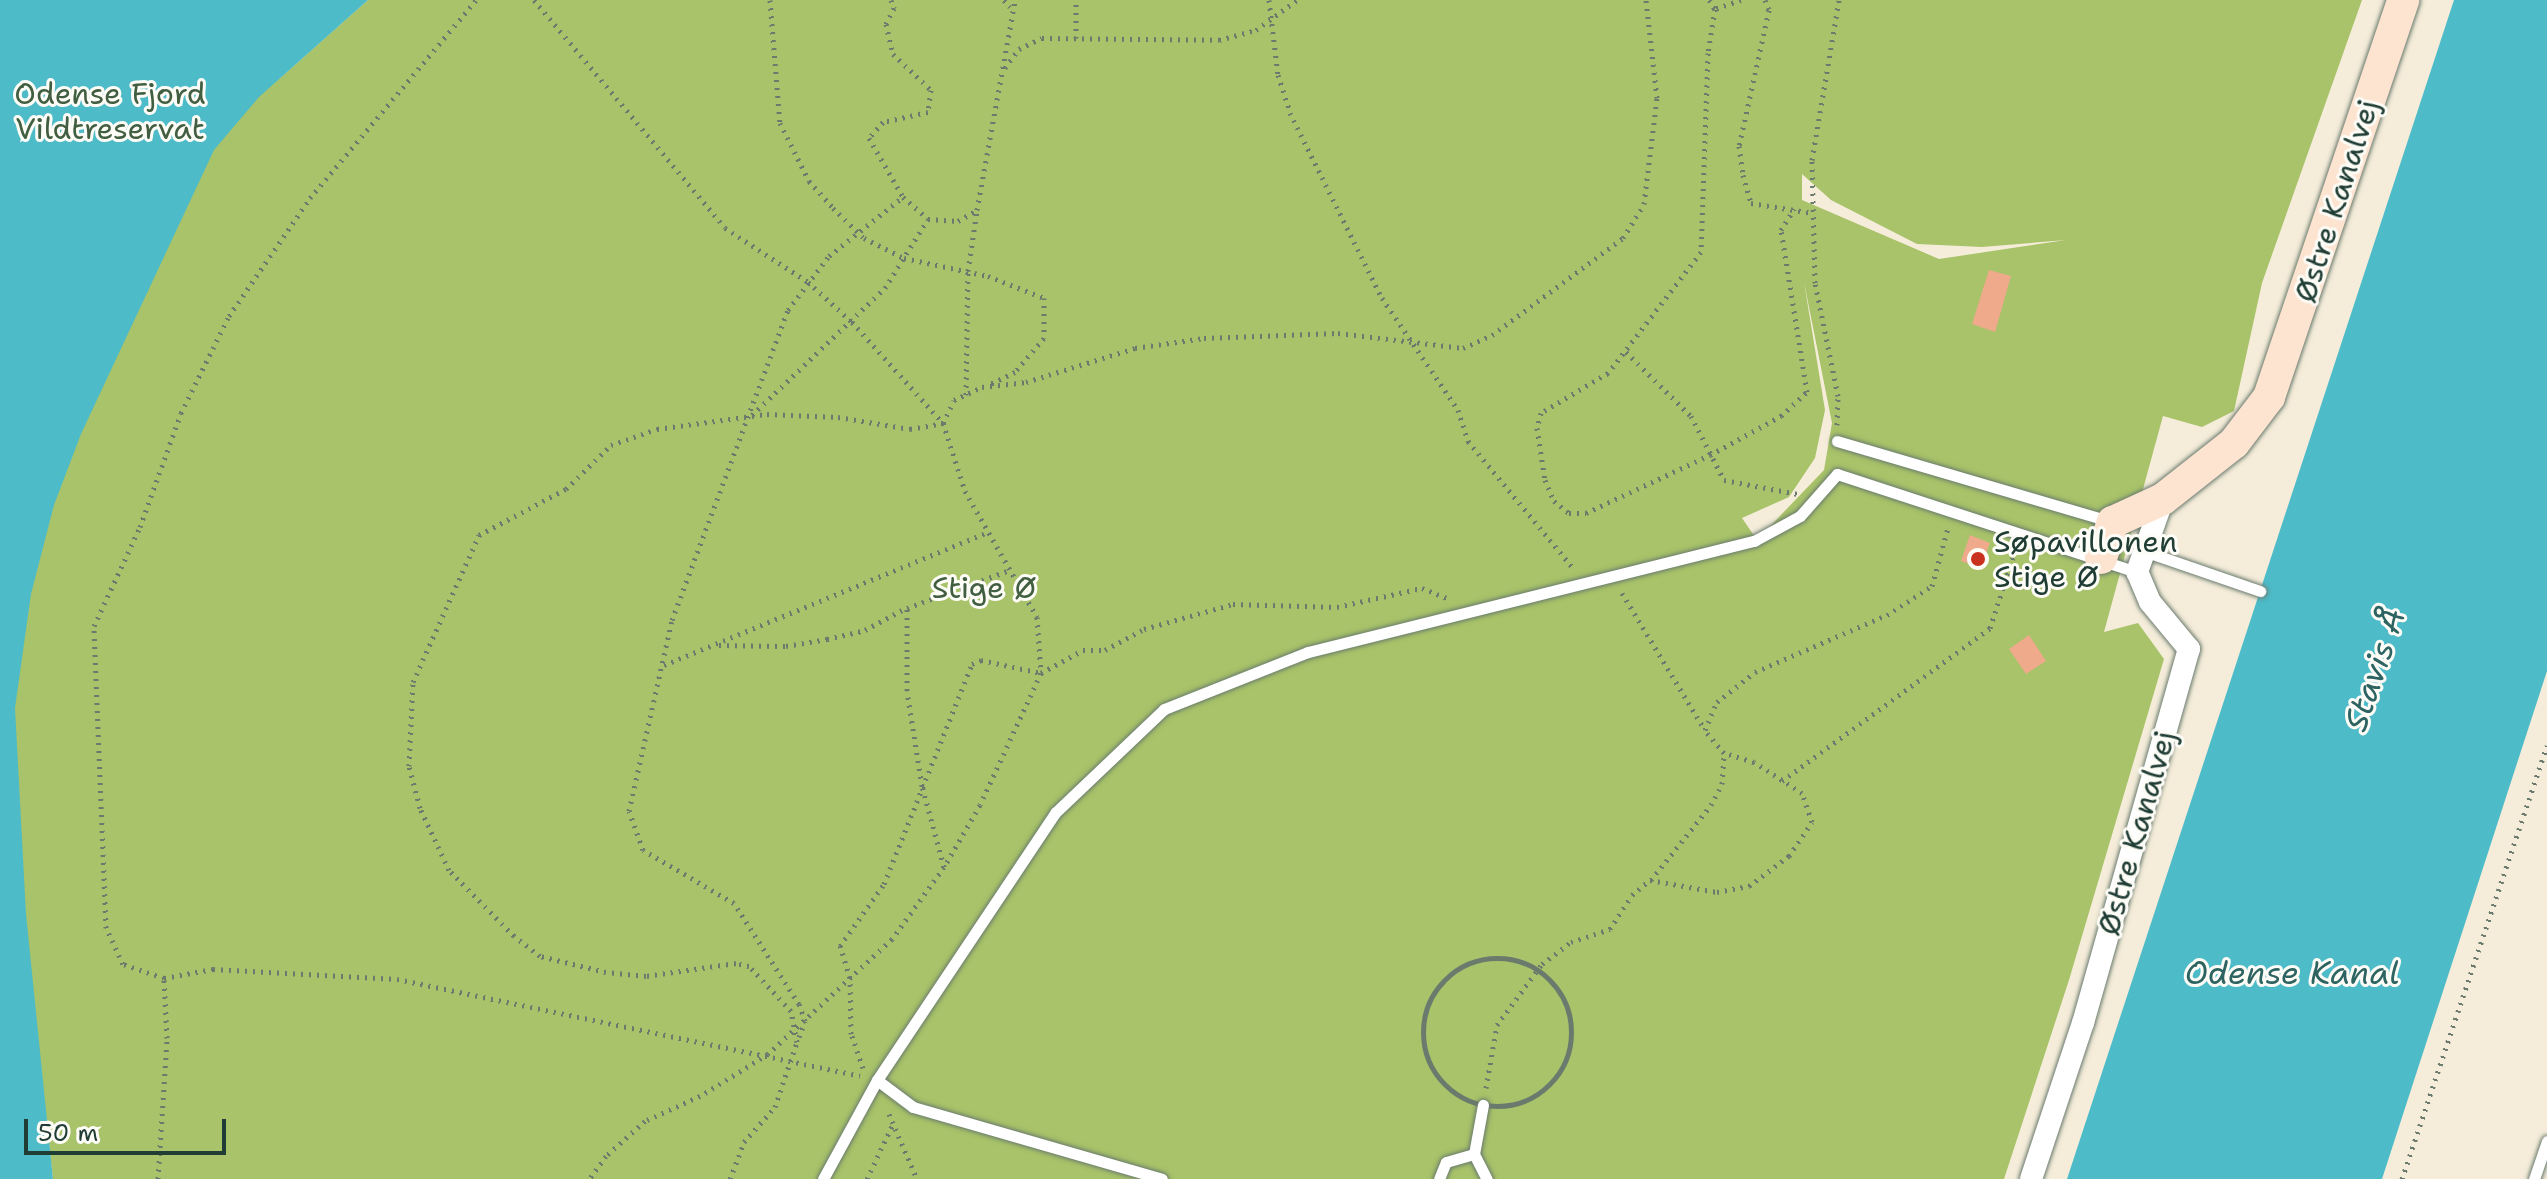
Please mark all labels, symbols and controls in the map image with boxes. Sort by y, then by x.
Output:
park label: Odense Fjord Vildtreservat [14,76,206,146]
street label: Østre Kanalvej [2287,95,2387,307]
place label: Søpavillonen Stige Ø [1994,524,2177,594]
marker: Søpavillonen Stige Ø [1969,550,1987,568]
park label: Stige Ø [932,570,1036,606]
water label: Stavis Å [2336,604,2414,736]
street label: Østre Kanalvej [2091,727,2183,939]
water label: Odense Kanal [2185,954,2399,992]
scale bar [28,1103,230,1153]
text: 50 m [38,1117,98,1149]

